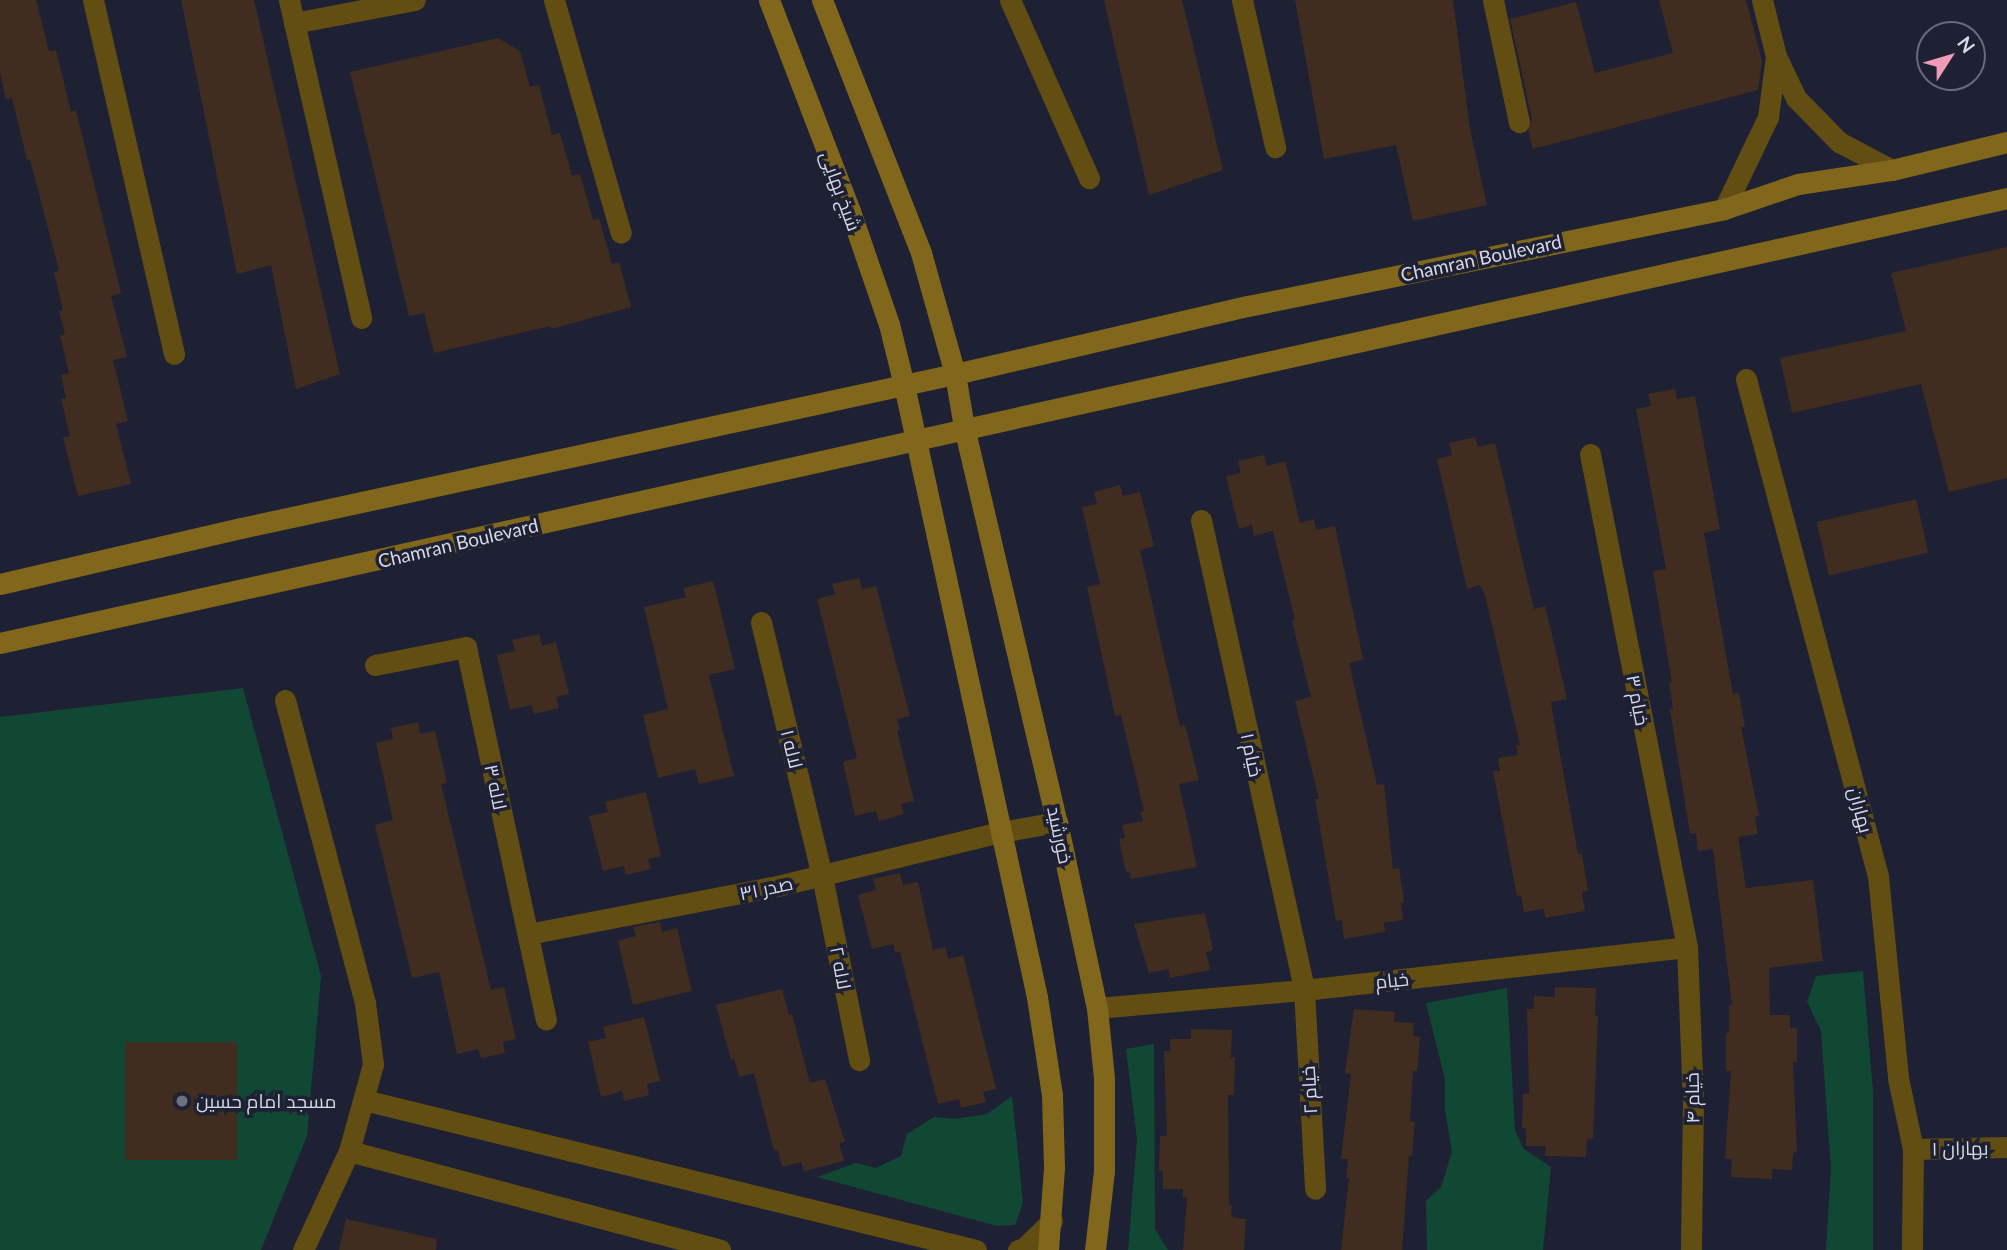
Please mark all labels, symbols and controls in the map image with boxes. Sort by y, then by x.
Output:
north arrow [1916,21,1986,91]
text: N [1953,31,1980,57]
street label: شیخ بهایی [816,148,866,234]
street label: Chamran Boulevard [1398,230,1564,286]
street label: Chamran Boulevard [376,513,540,573]
street label: خیام ۳ [1622,673,1654,727]
street label: لاله ۱ [776,727,808,771]
street label: خیام ۱ [1236,731,1268,779]
street label: لاله ۳ [480,762,512,812]
street label: بهاران [1844,785,1878,835]
street label: خورشید [1043,804,1077,866]
street label: صدر ۳۱ [737,871,795,905]
street label: لاله ۲ [826,945,856,991]
street label: خیام [1374,967,1410,993]
street label: خیام ۲ [1296,1065,1322,1115]
street label: خیام ۴ [1680,1072,1704,1124]
place label: مسجد امام‌ حسین [196,1090,336,1112]
marker: مسجد امام‌ حسین [174,1093,190,1109]
street label: بهاران ۱ [1931,1136,1989,1160]

